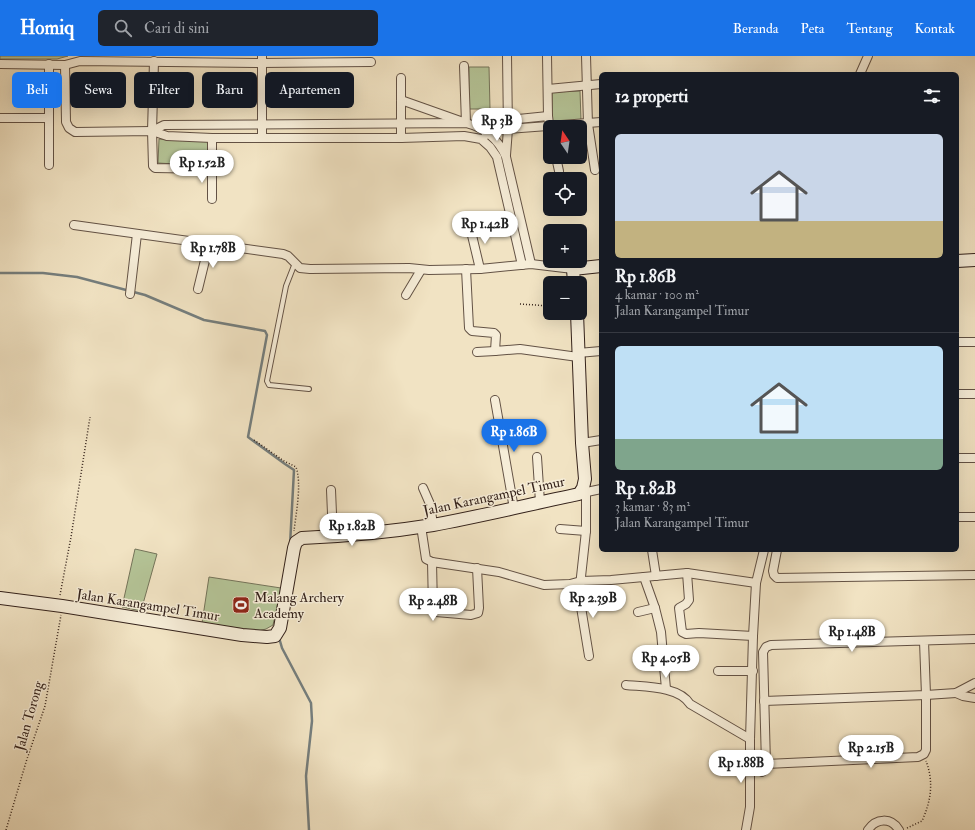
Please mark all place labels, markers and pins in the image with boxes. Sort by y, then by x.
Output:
pin: Rp 3B [469,108,525,142]
pin: Rp 1.52B [161,150,243,184]
pin: Rp 1.42B [444,211,526,245]
pin: Rp 1.78B [172,235,254,269]
pin: Rp 1.86B [473,419,555,453]
pin: Rp 1.82B [311,513,393,547]
pin: Rp 2.39B [552,585,634,619]
pin: Rp 2.48B [392,588,474,622]
place label: Malang Archery Academy [253,589,345,623]
sports icon: Malang Archery Academy [231,595,251,615]
pin: Rp 1.48B [811,619,893,653]
pin: Rp 4.05B [625,645,707,679]
pin: Rp 2.15B [830,735,912,769]
pin: Rp 1.88B [700,750,782,784]

